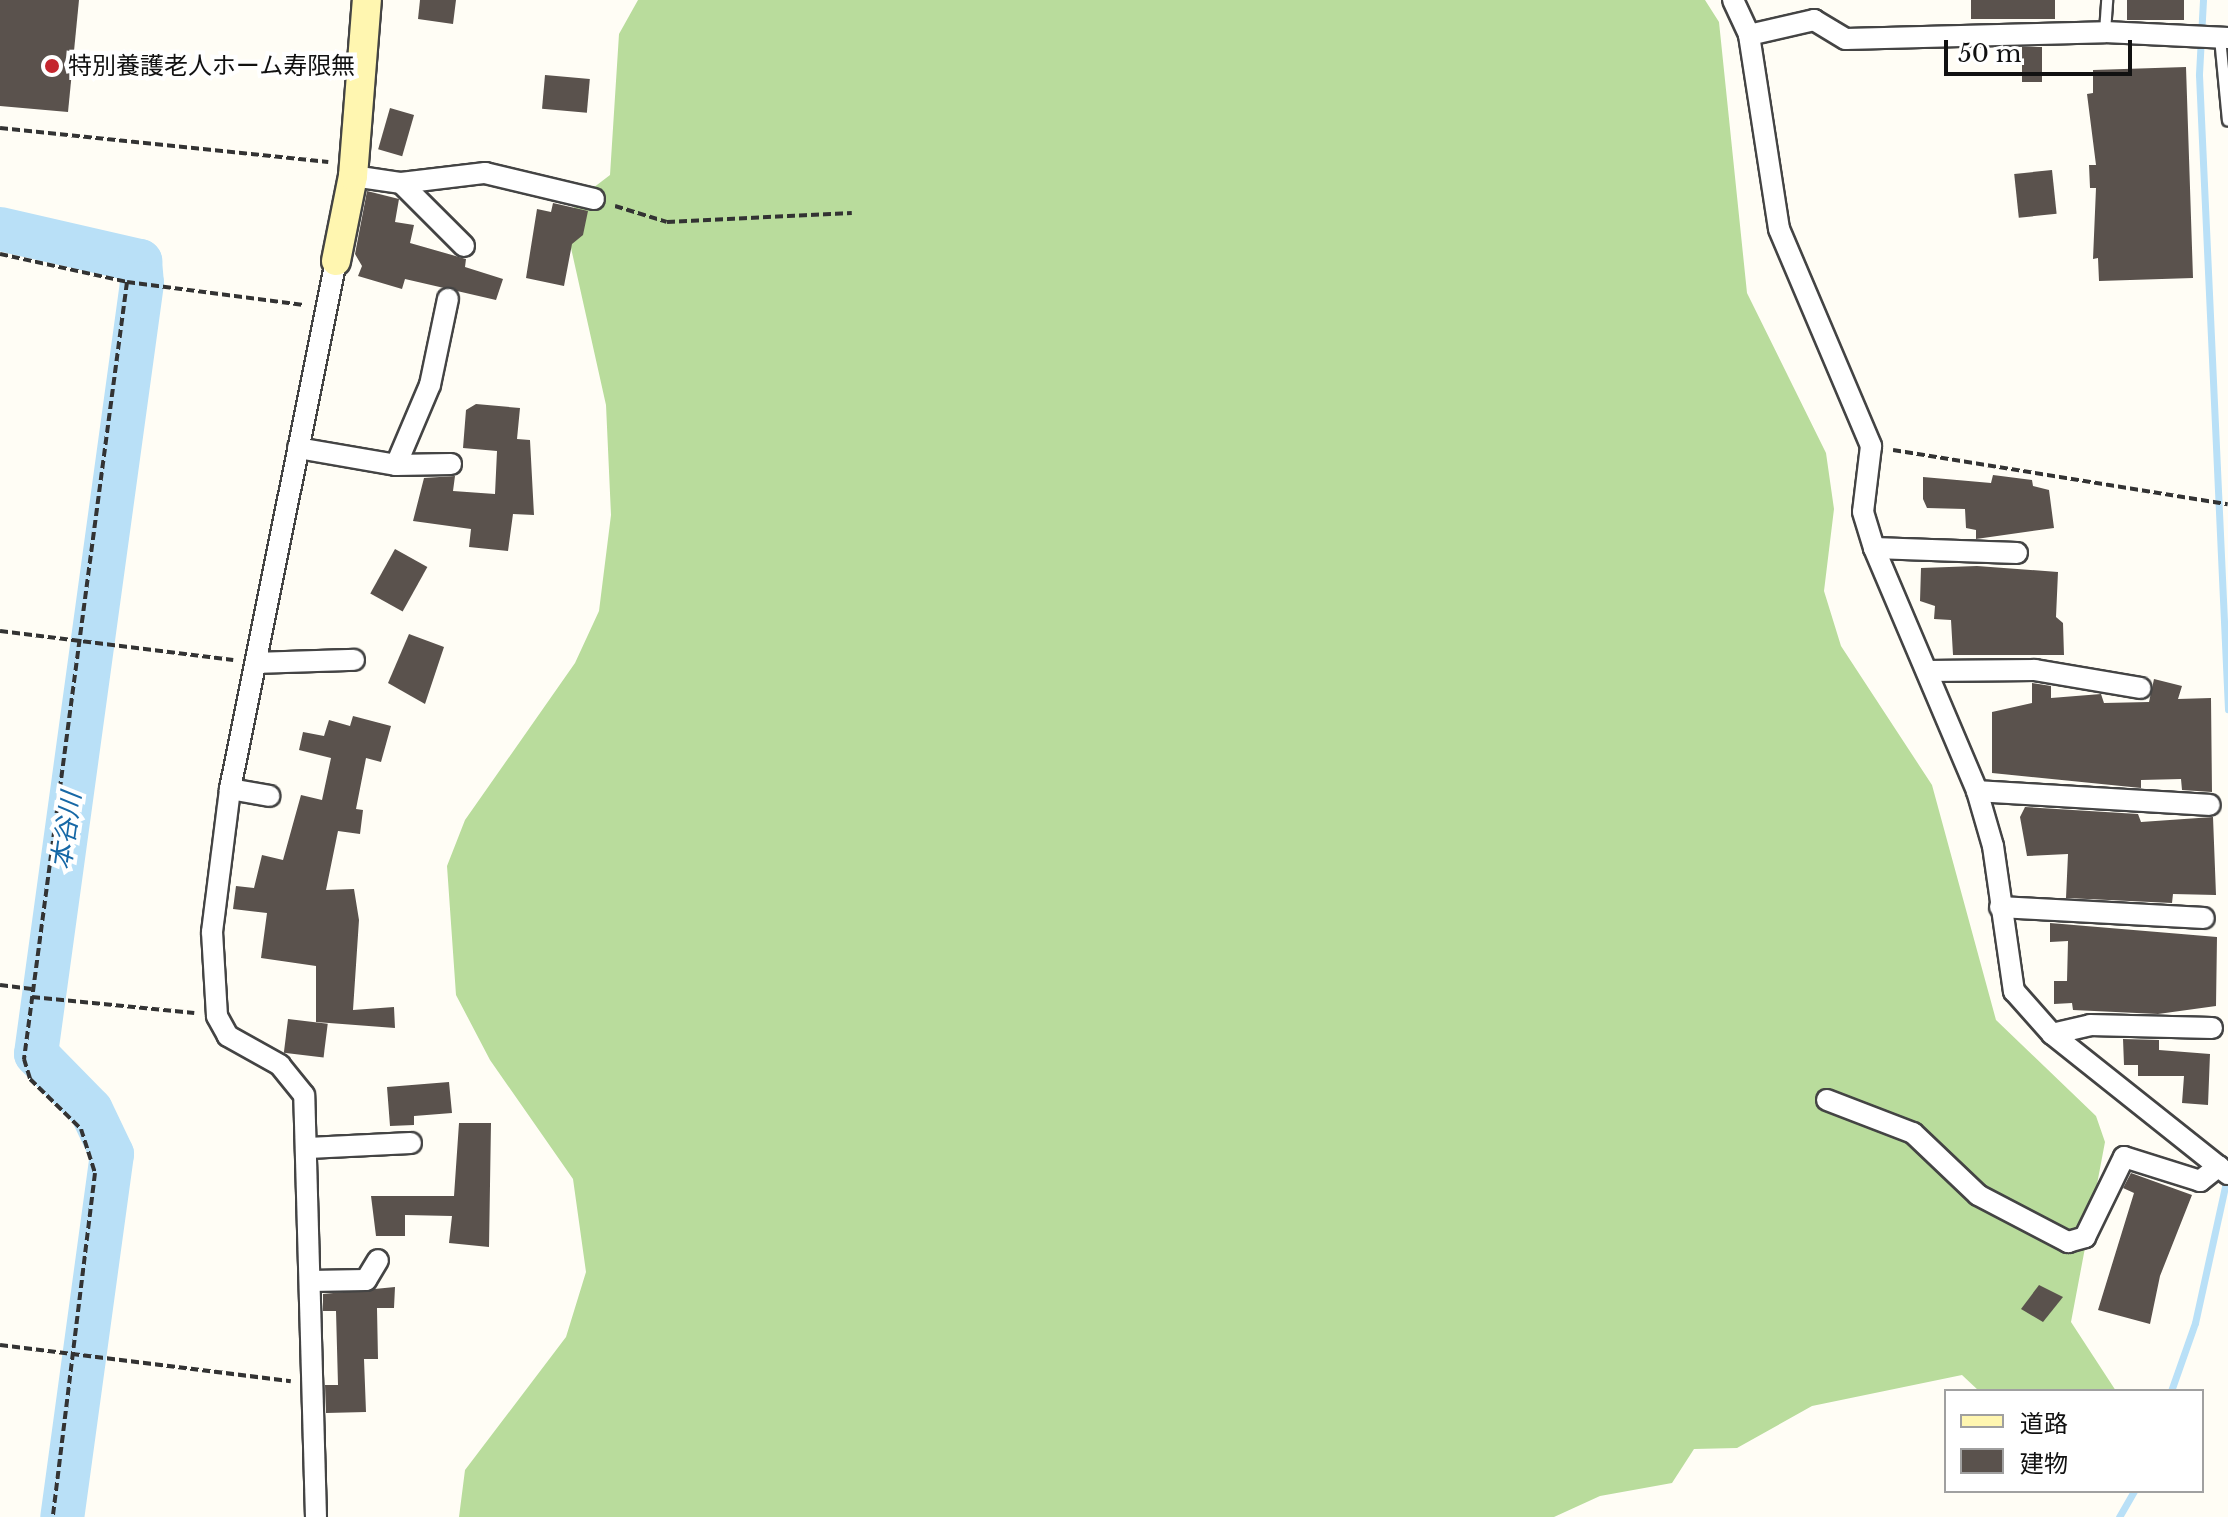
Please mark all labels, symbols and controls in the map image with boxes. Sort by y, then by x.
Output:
scale bar [1948,24,2136,74]
text: 50 m [1958,39,2021,68]
place label: 特別養護老人ホーム寿限無 [68,52,356,80]
marker: 特別養護老人ホーム寿限無 [43,57,61,75]
water label: 本谷川 [46,790,88,872]
legend [1944,1389,2204,1493]
text: 道路 [2020,1409,2068,1438]
text: 建物 [2020,1449,2068,1478]

